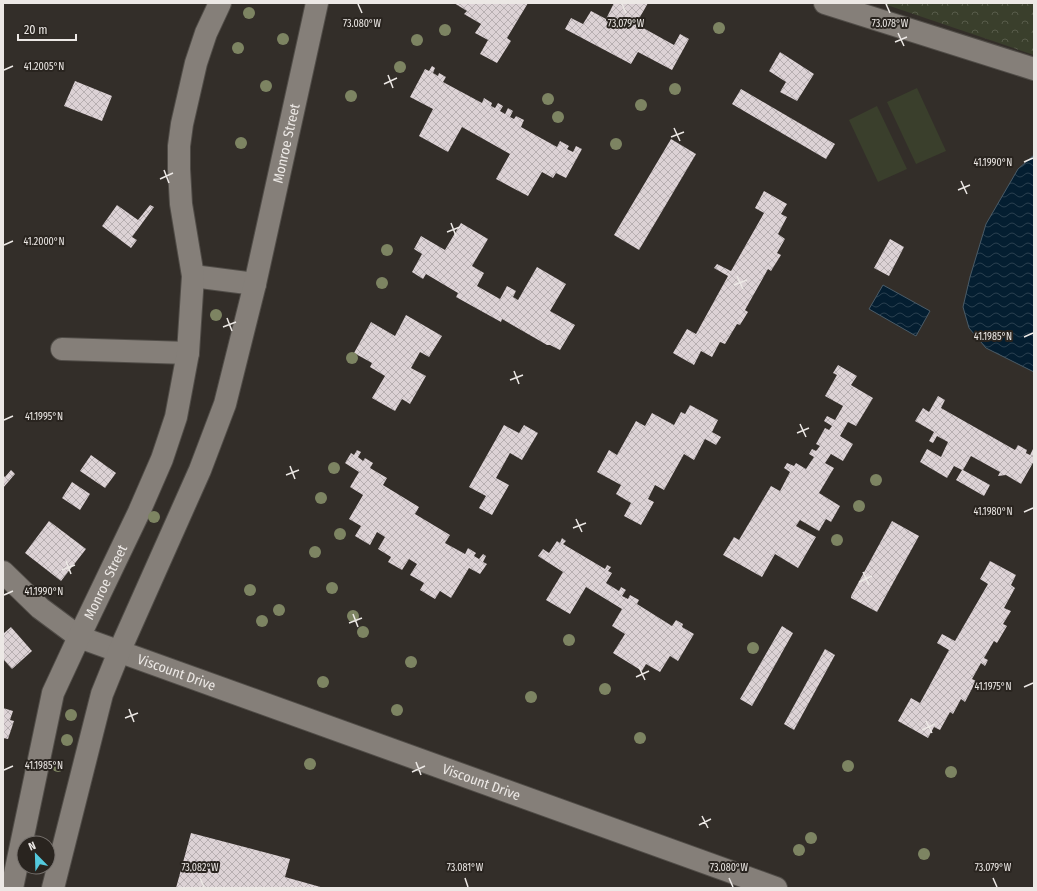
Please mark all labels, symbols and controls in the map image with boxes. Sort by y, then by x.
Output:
scale bar [18,16,76,42]
text: 73.080°W [343,18,382,30]
text: 73.079°W [608,18,645,30]
text: 73.078°W [872,18,909,30]
text: 20 m [24,23,48,37]
text: 41.2005°N [24,61,64,73]
street label: Monroe Street [269,101,304,185]
text: 41.1990°N [974,157,1012,169]
text: 41.2000°N [23,236,65,248]
text: 41.1985°N [974,331,1012,343]
text: 41.1995°N [25,411,63,423]
text: 41.1980°N [973,506,1013,518]
street label: Monroe Street [81,542,131,623]
text: 41.1990°N [25,586,63,598]
street label: Viscount Drive [135,651,218,695]
text: 41.1975°N [974,681,1012,693]
text: 41.1985°N [25,760,63,772]
street label: Viscount Drive [440,761,523,804]
north arrow [16,835,56,875]
text: N [27,839,38,854]
text: 73.082°W [181,862,219,874]
text: 73.081°W [447,862,484,874]
text: 73.080°W [710,862,749,874]
text: 73.079°W [975,862,1012,874]

